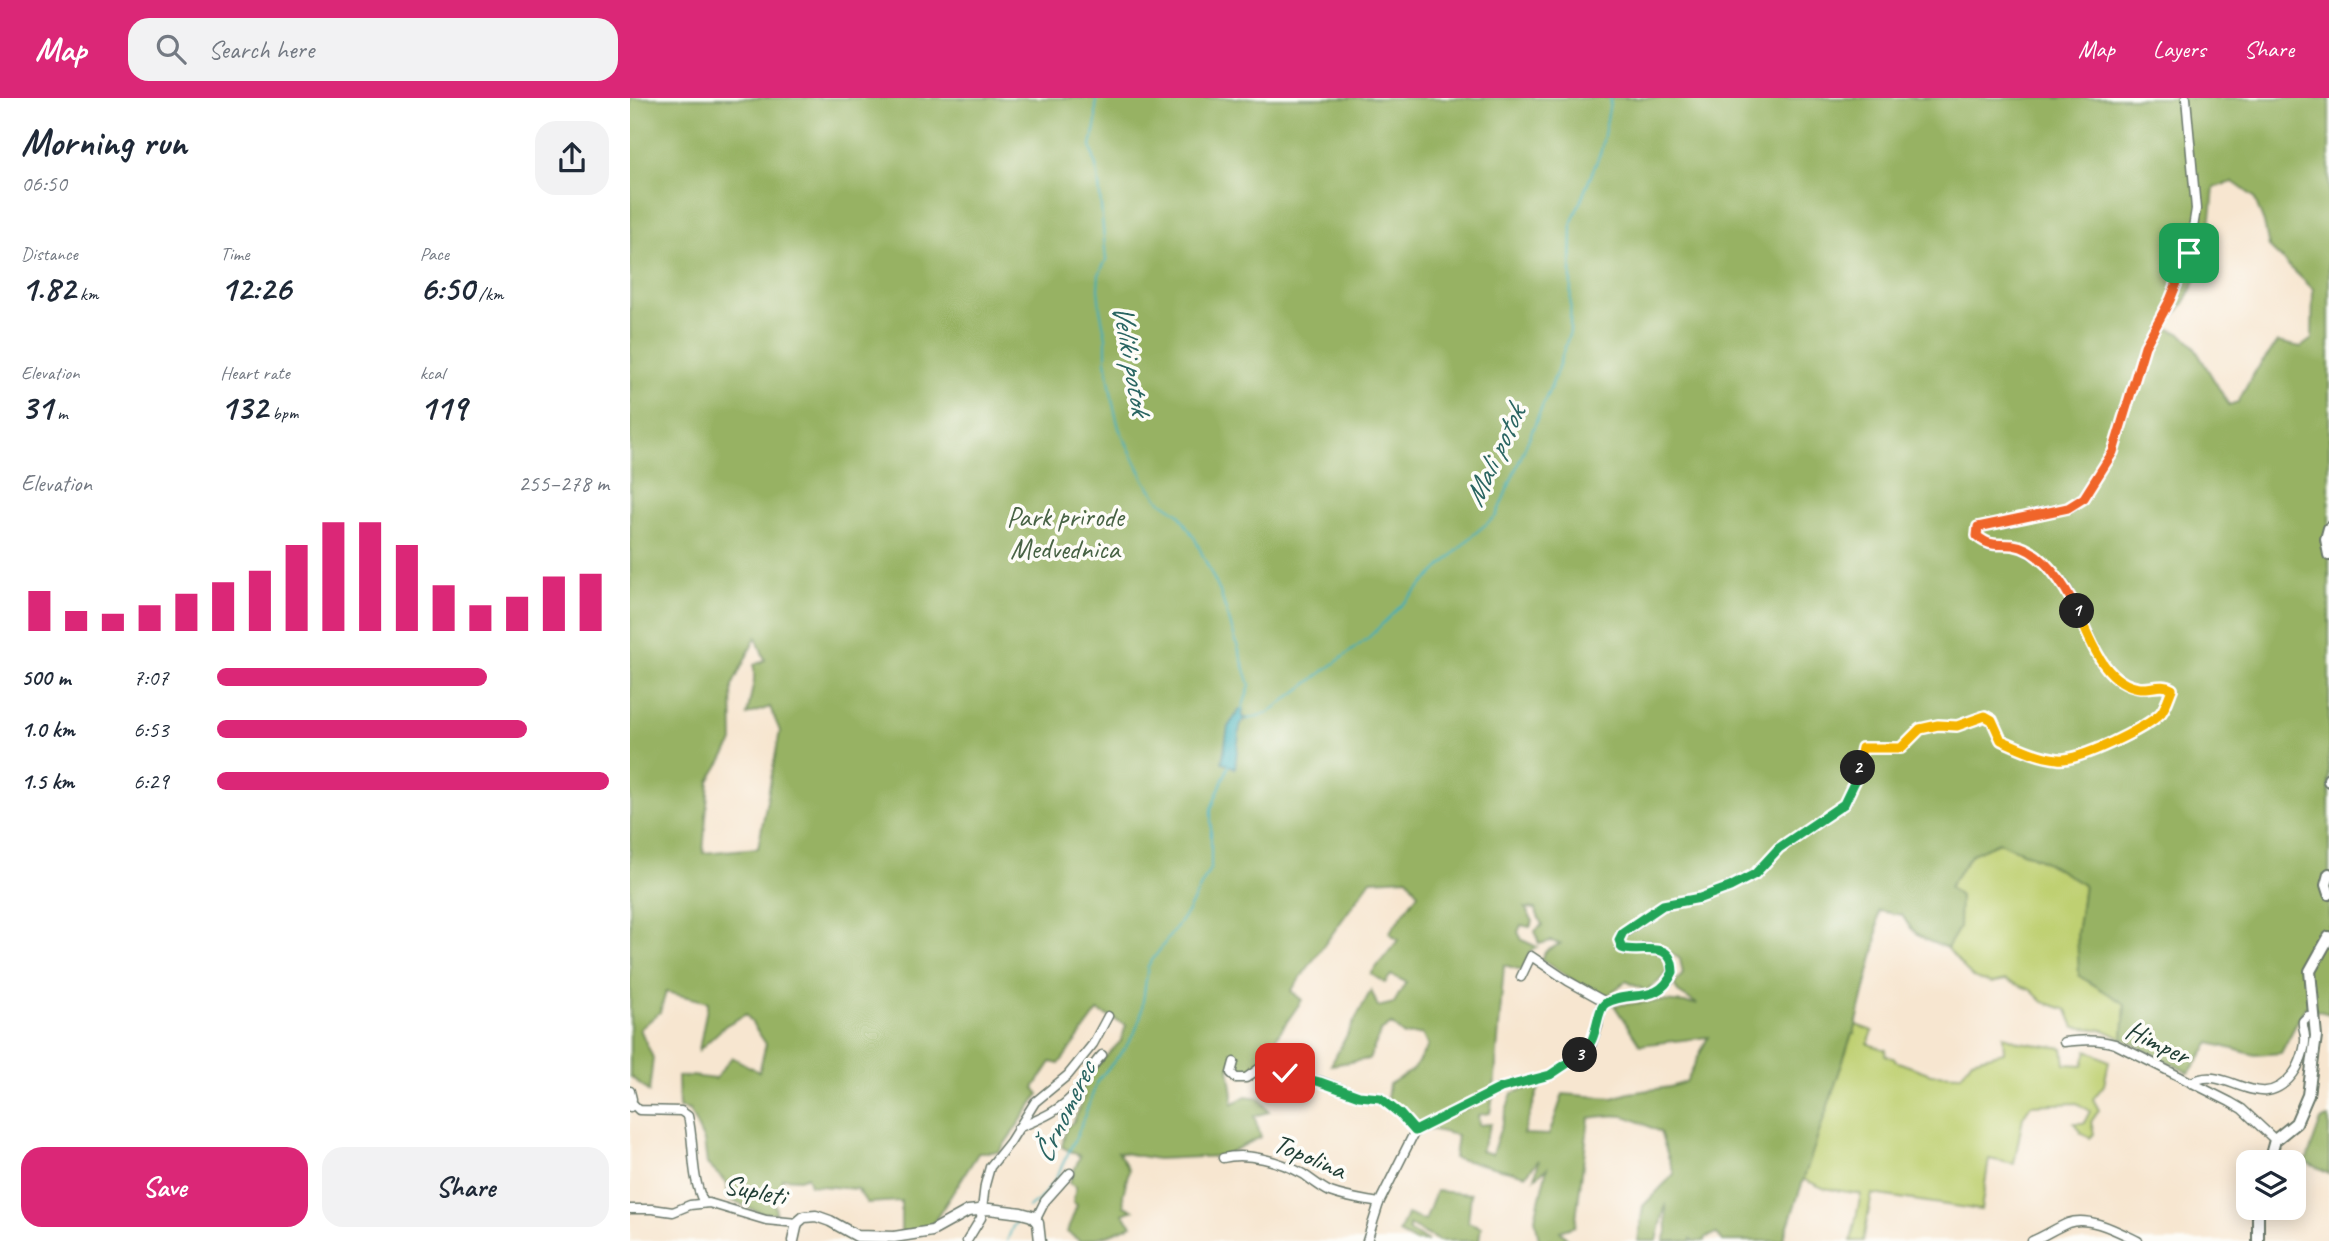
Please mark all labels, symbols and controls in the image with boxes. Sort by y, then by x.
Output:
search box [128,18,618,81]
text: Map [35,28,86,70]
icon: search [152,30,190,68]
text: Search here [208,33,314,66]
text: Map [2078,34,2115,64]
text: Layers [2153,34,2206,64]
text: Share [2244,34,2294,64]
text: Morning run [21,119,187,166]
button: share [535,121,609,195]
text: 06:50 [21,169,67,198]
pin [2159,223,2219,283]
icon: arrive [2170,234,2208,272]
text: Distance [21,242,78,266]
text: Time [220,242,249,266]
text: Pace [420,242,449,266]
text: 1.82 [21,266,75,311]
text: 12:26 [220,266,291,311]
text: 6:50 [420,266,474,311]
text: km [75,282,98,306]
text: /km [474,282,503,306]
water label: Veliki potok [1104,301,1161,422]
text: Elevation [21,361,79,385]
text: Heart rate [220,361,290,385]
text: kcal [420,361,445,385]
text: 31 [21,385,53,430]
text: 132 [220,385,268,430]
text: 119 [420,385,467,430]
water label: Mali potok [1454,395,1536,512]
text: m [53,401,68,425]
text: bpm [268,401,298,425]
text: Elevation [21,469,92,498]
text: 255–278 m [518,469,609,498]
park label: Park prirode Medvednica [1006,499,1125,566]
pin: 1 [2060,594,2094,628]
text: 1 [2072,598,2081,622]
text: 500 m [21,663,70,692]
text: 7:07 [133,663,169,692]
text: 1.0 km [21,715,75,744]
text: 6:53 [133,715,169,744]
pin: 2 [1840,750,1876,786]
text: 2 [1853,755,1862,779]
text: 1.5 km [21,767,74,796]
text: 6:29 [133,767,169,796]
street label: Himper [2120,1012,2197,1073]
pin: 3 [1562,1038,1598,1072]
text: 3 [1575,1042,1584,1066]
pin [1255,1043,1315,1103]
water label: Črnomerec [1023,1052,1106,1168]
icon: check [1266,1054,1304,1092]
street label: Topolina [1268,1125,1353,1188]
button: Save [21,1147,308,1227]
button: Share [322,1147,609,1227]
map controls [2236,1150,2306,1220]
button: layers [2236,1150,2306,1220]
street label: Supleti [721,1166,793,1214]

